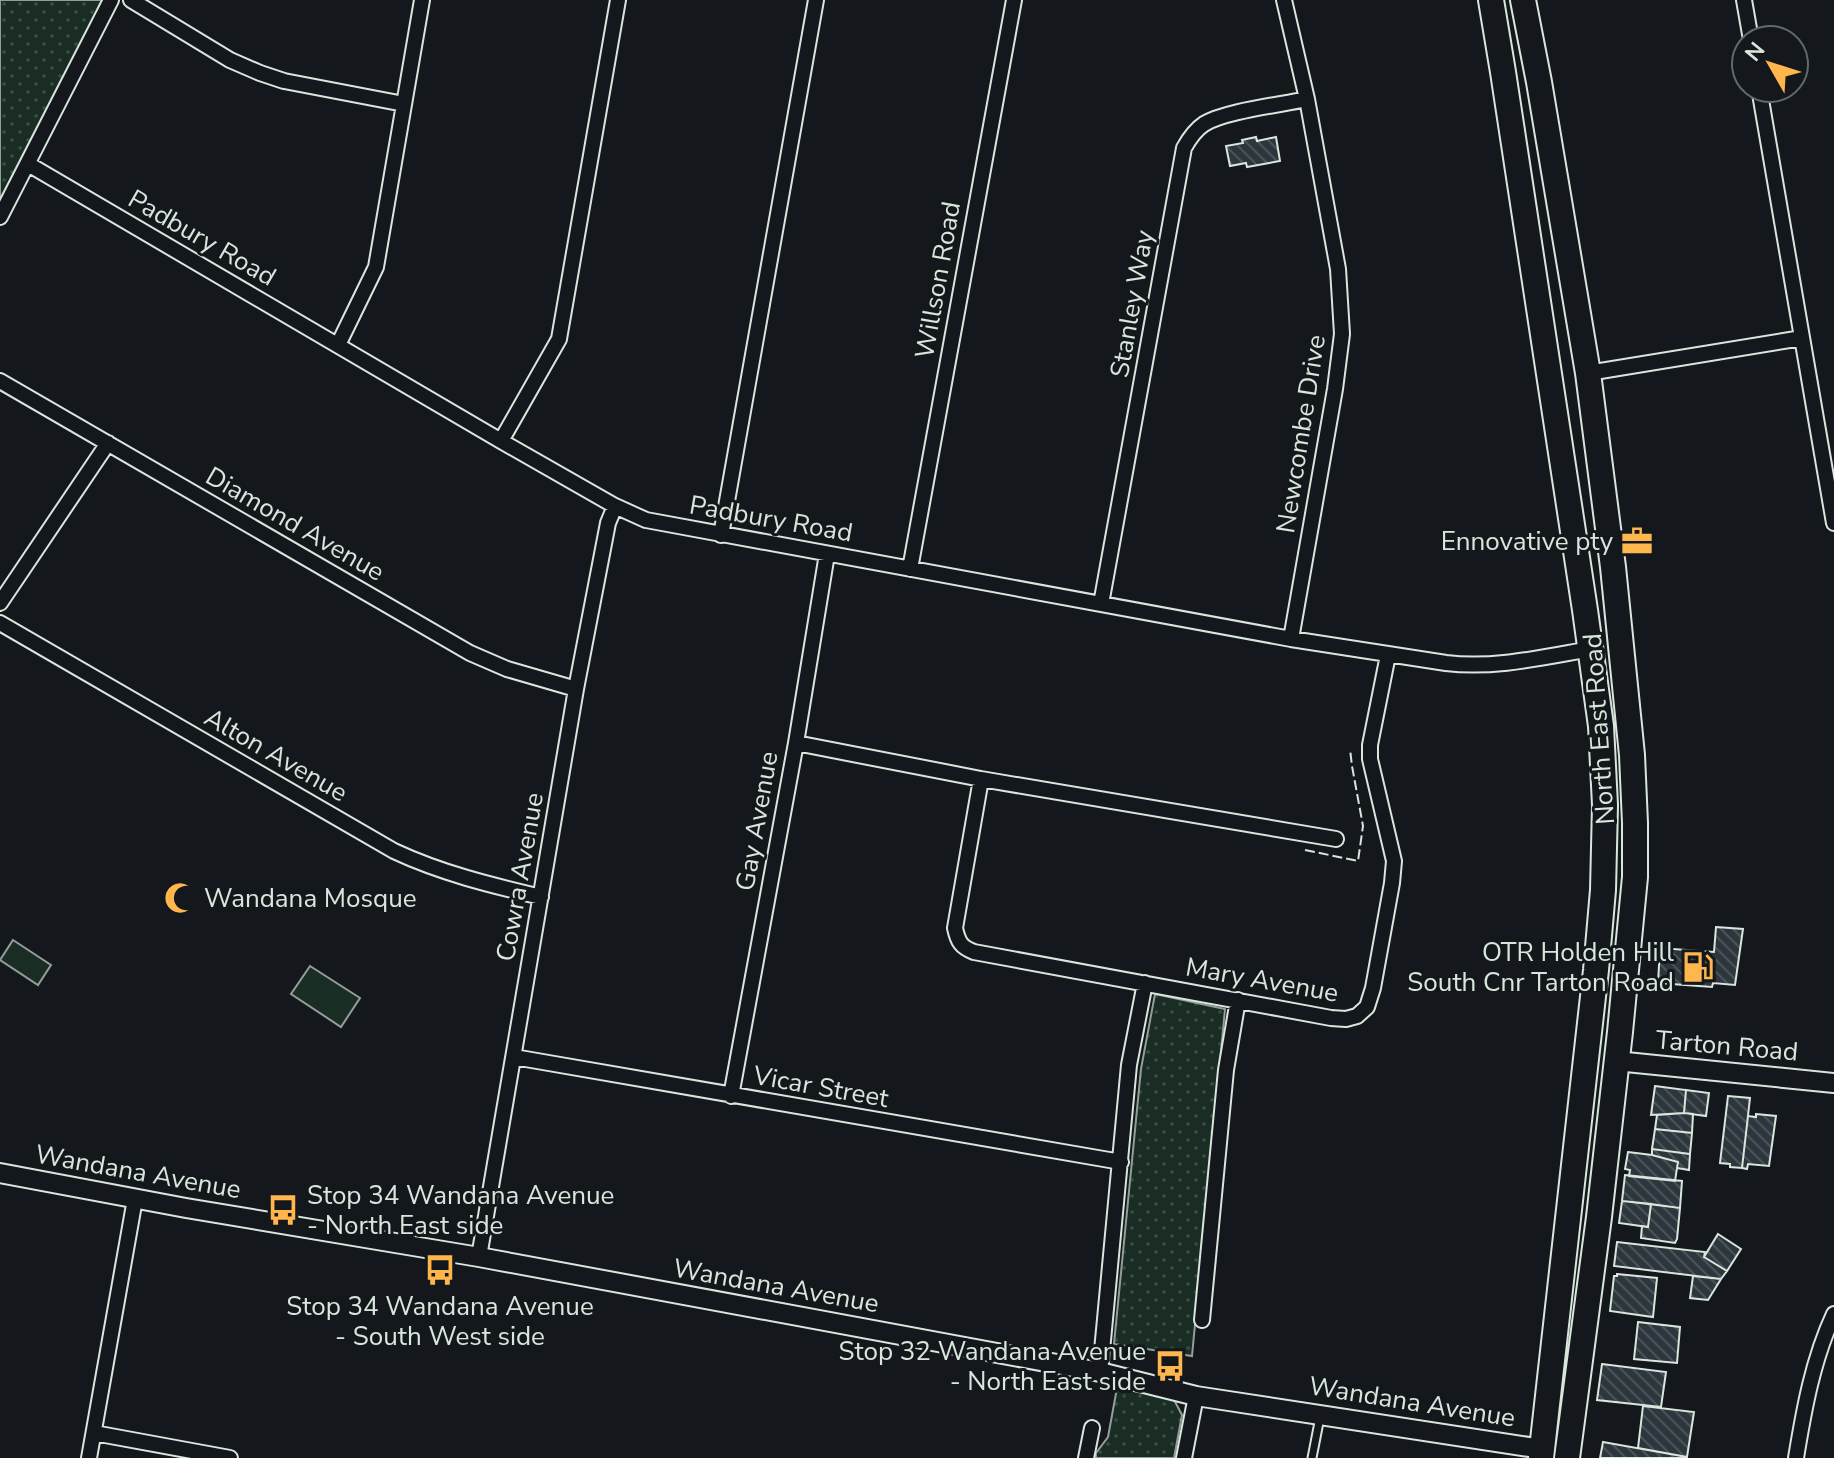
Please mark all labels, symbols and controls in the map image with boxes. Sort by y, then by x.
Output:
north arrow [1730,24,1810,104]
text: N [1738,36,1772,68]
street label: Padbury Road [122,182,282,294]
street label: Willson Road [907,199,969,361]
street label: Stanley Way [1102,227,1162,380]
street label: Newcombe Drive [1268,332,1334,536]
street label: Diamond Avenue [199,459,391,589]
street label: Padbury Road [687,487,855,551]
place label: Ennovative pty [1441,524,1614,559]
office icon: Ennovative pty [1620,524,1654,558]
street label: North East Road [1575,632,1623,826]
street label: Alton Avenue [198,700,354,810]
street label: Gay Avenue [728,749,786,893]
street label: Cowra Avenue [488,790,552,964]
mosque icon: Wandana Mosque [163,881,197,915]
place label: Wandana Mosque [204,881,417,916]
place label: OTR Holden Hill South Cnr Tarton Road [1407,935,1674,1000]
street label: Mary Avenue [1183,949,1341,1011]
fuel station icon: OTR Holden Hill South Cnr Tarton Road [1681,950,1715,984]
street label: Tarton Road [1654,1022,1800,1070]
street label: Vicar Street [750,1058,892,1116]
street label: Wandana Avenue [32,1137,244,1207]
place label: Stop 34 Wandana Avenue - North East side [307,1178,614,1243]
bus stop icon: Stop 34 Wandana Avenue - North East side [266,1193,300,1227]
street label: Wandana Avenue [670,1251,882,1321]
bus stop icon: Stop 34 Wandana Avenue - South West side [423,1253,457,1287]
place label: Stop 34 Wandana Avenue - South West side [286,1289,594,1354]
place label: Stop 32 Wandana Avenue - North East side [839,1334,1146,1399]
bus stop icon: Stop 32 Wandana Avenue - North East side [1153,1349,1187,1383]
street label: Wandana Avenue [1306,1368,1518,1436]

